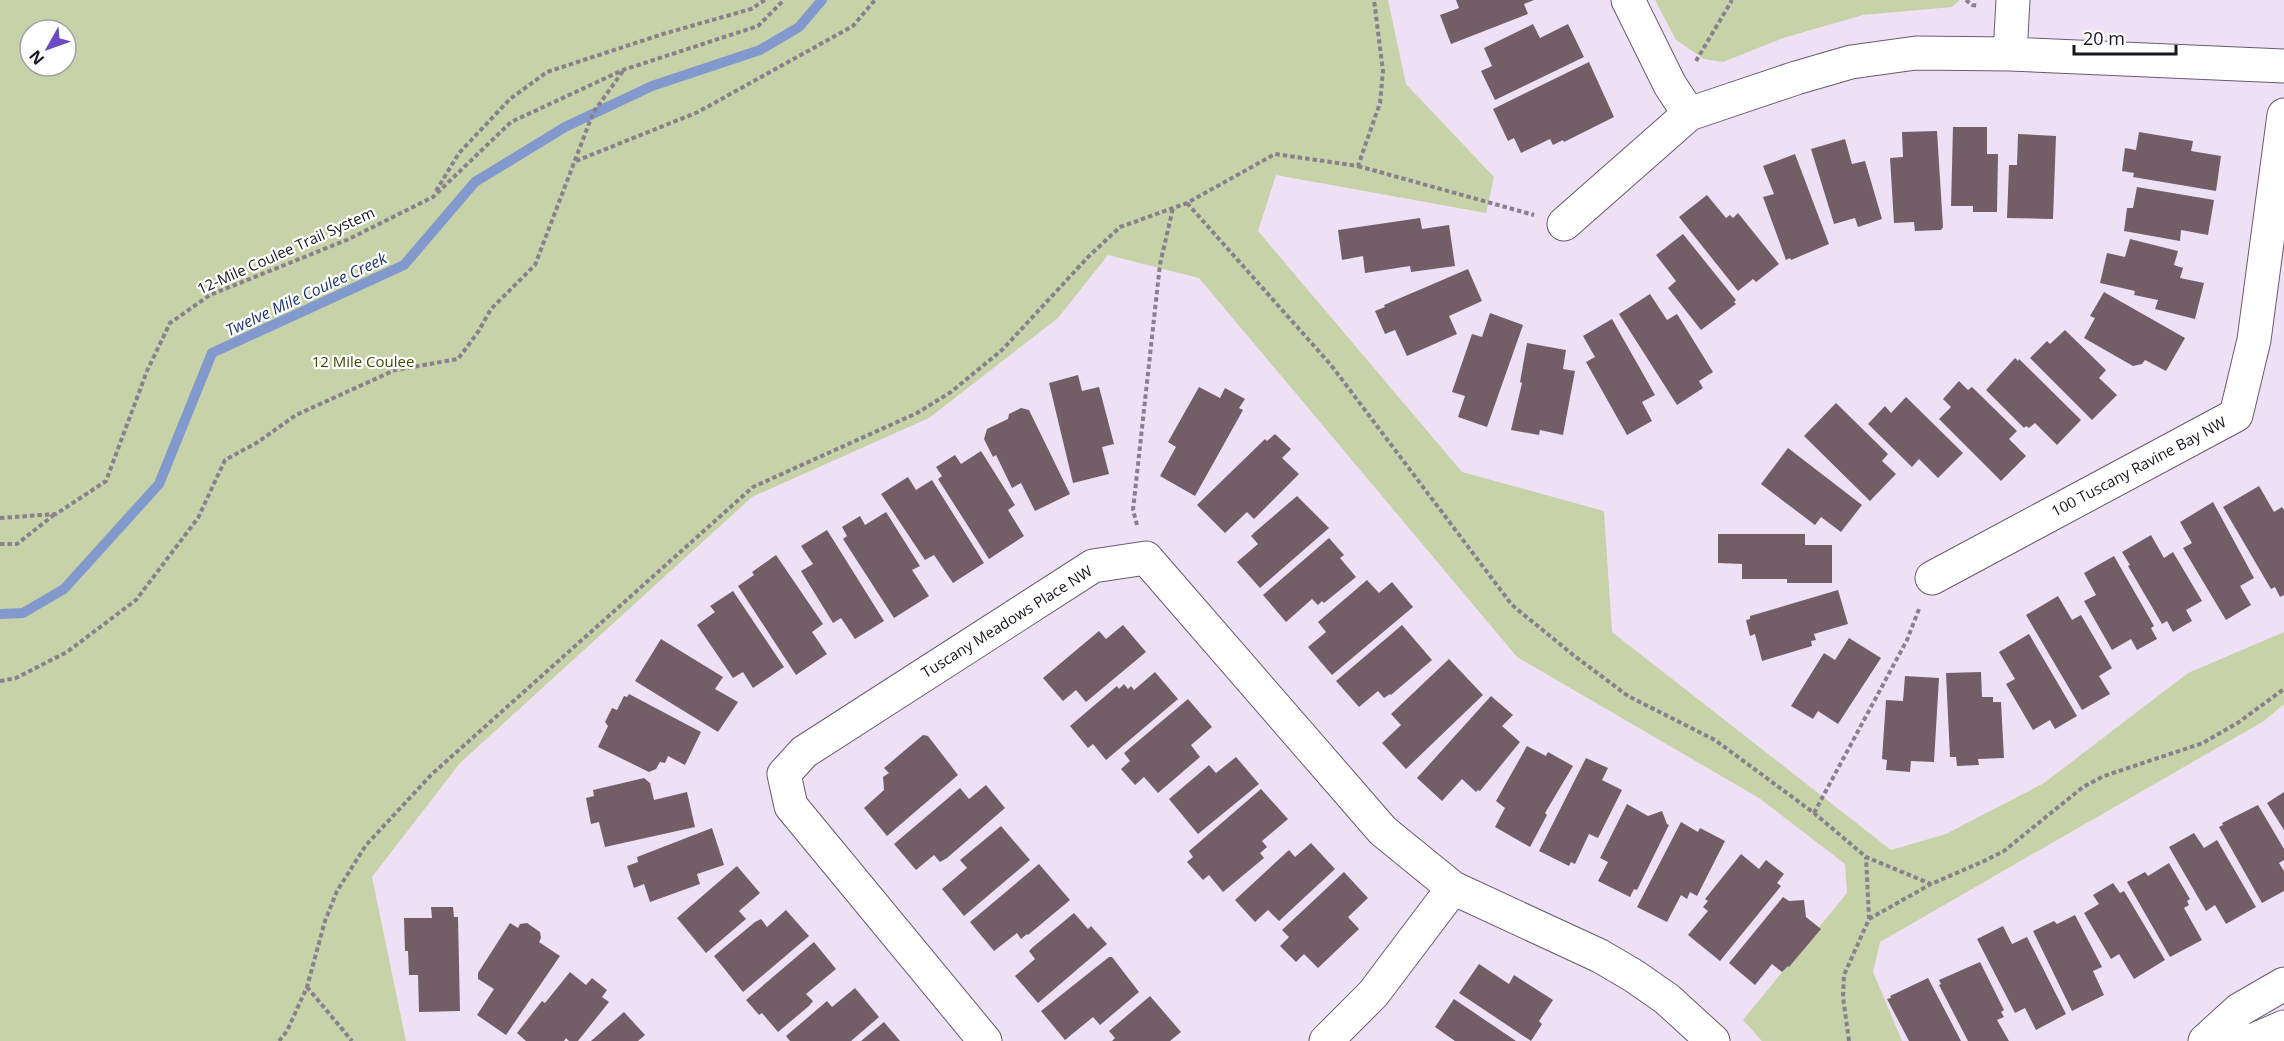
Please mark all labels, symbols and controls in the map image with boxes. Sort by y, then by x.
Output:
north arrow [18,18,78,78]
scale bar [2074,18,2176,56]
text: 20 m [2083,26,2125,50]
text: N [24,46,49,70]
street label: 12-Mile Coulee Trail System [194,202,378,298]
water label: Twelve Mile Coulee Creek [222,246,391,341]
park label: 12 Mile Coulee [312,351,414,371]
street label: 100 Tuscany Ravine Bay NW [2048,411,2230,521]
street label: Tuscany Meadows Place NW [917,560,1096,682]

